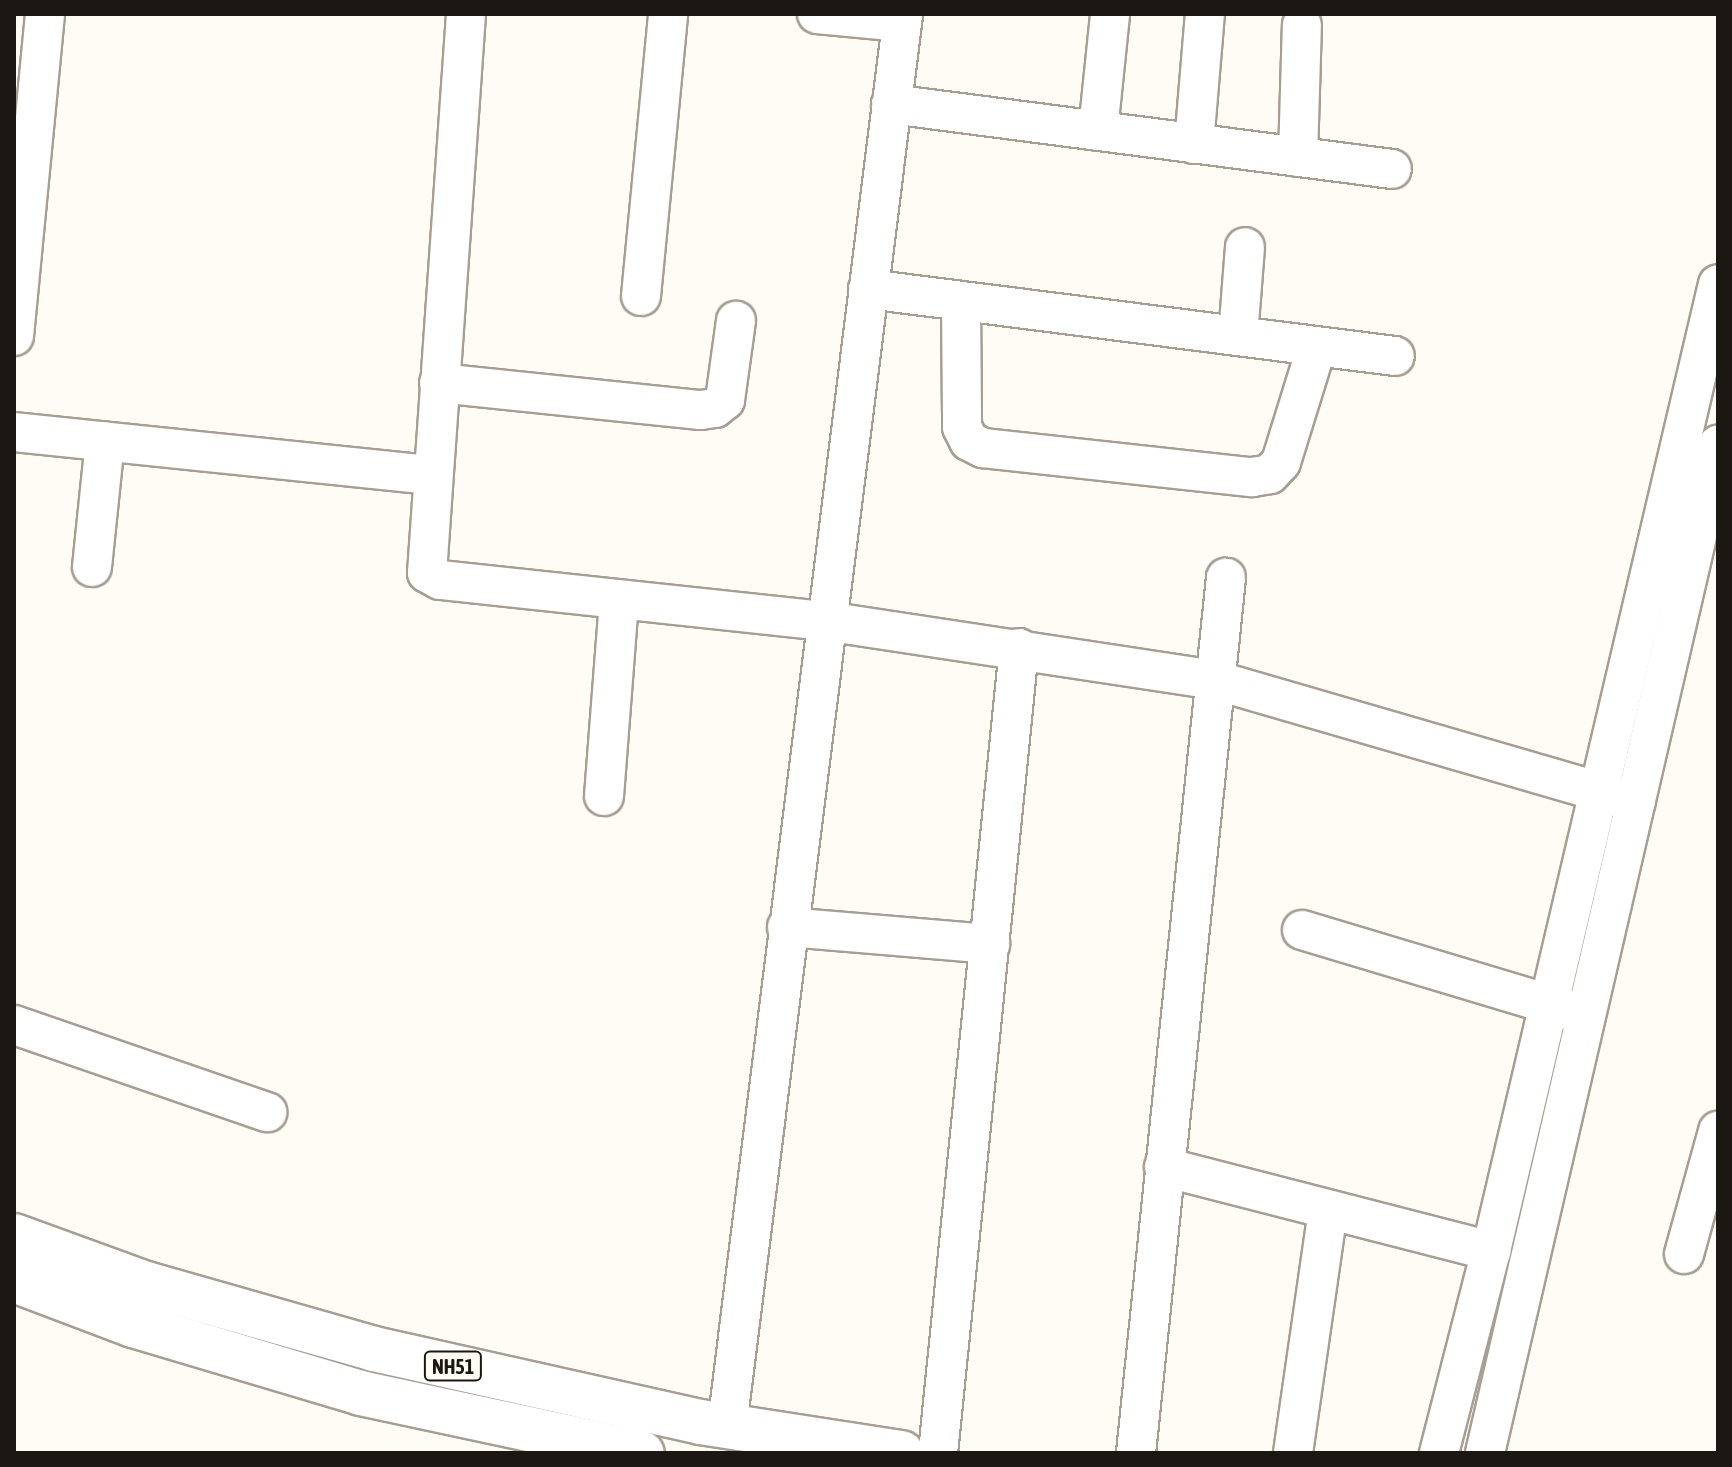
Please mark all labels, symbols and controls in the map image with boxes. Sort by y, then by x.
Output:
road number: NH51 [423,1350,483,1382]

